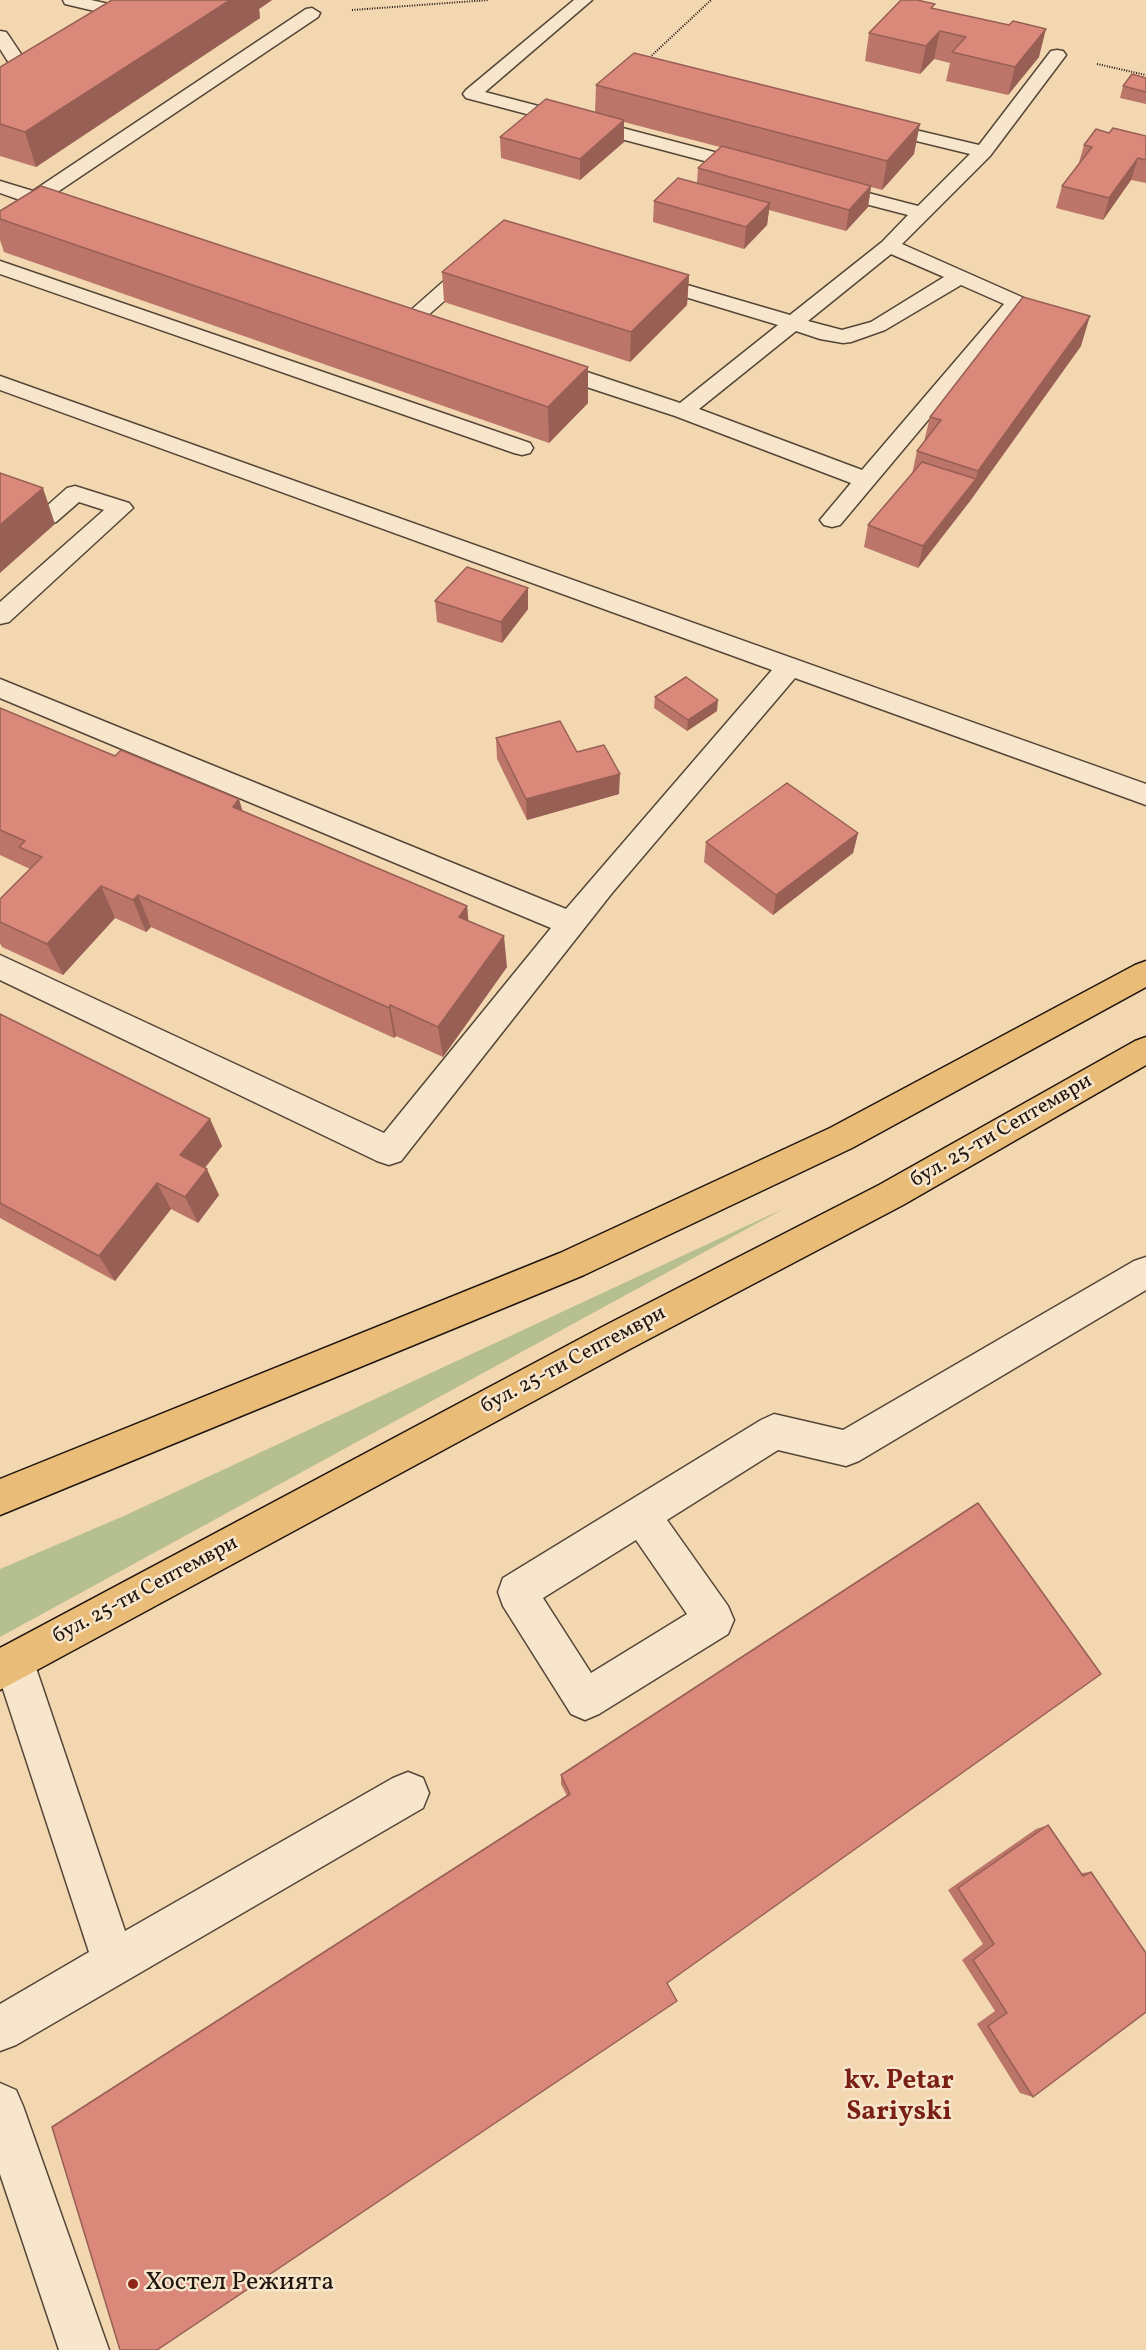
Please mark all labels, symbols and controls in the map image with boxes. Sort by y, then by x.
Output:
street label: бул. 25-ти Септември [907,1070,1097,1194]
street label: бул. 25-ти Септември [477,1302,671,1420]
street label: бул. 25-ти Септември [49,1532,243,1650]
district label: kv. Petar Sariyski [844,2067,954,2130]
place label: Хостел Режията [145,2268,334,2300]
marker: Хостел Режията [126,2277,140,2291]

